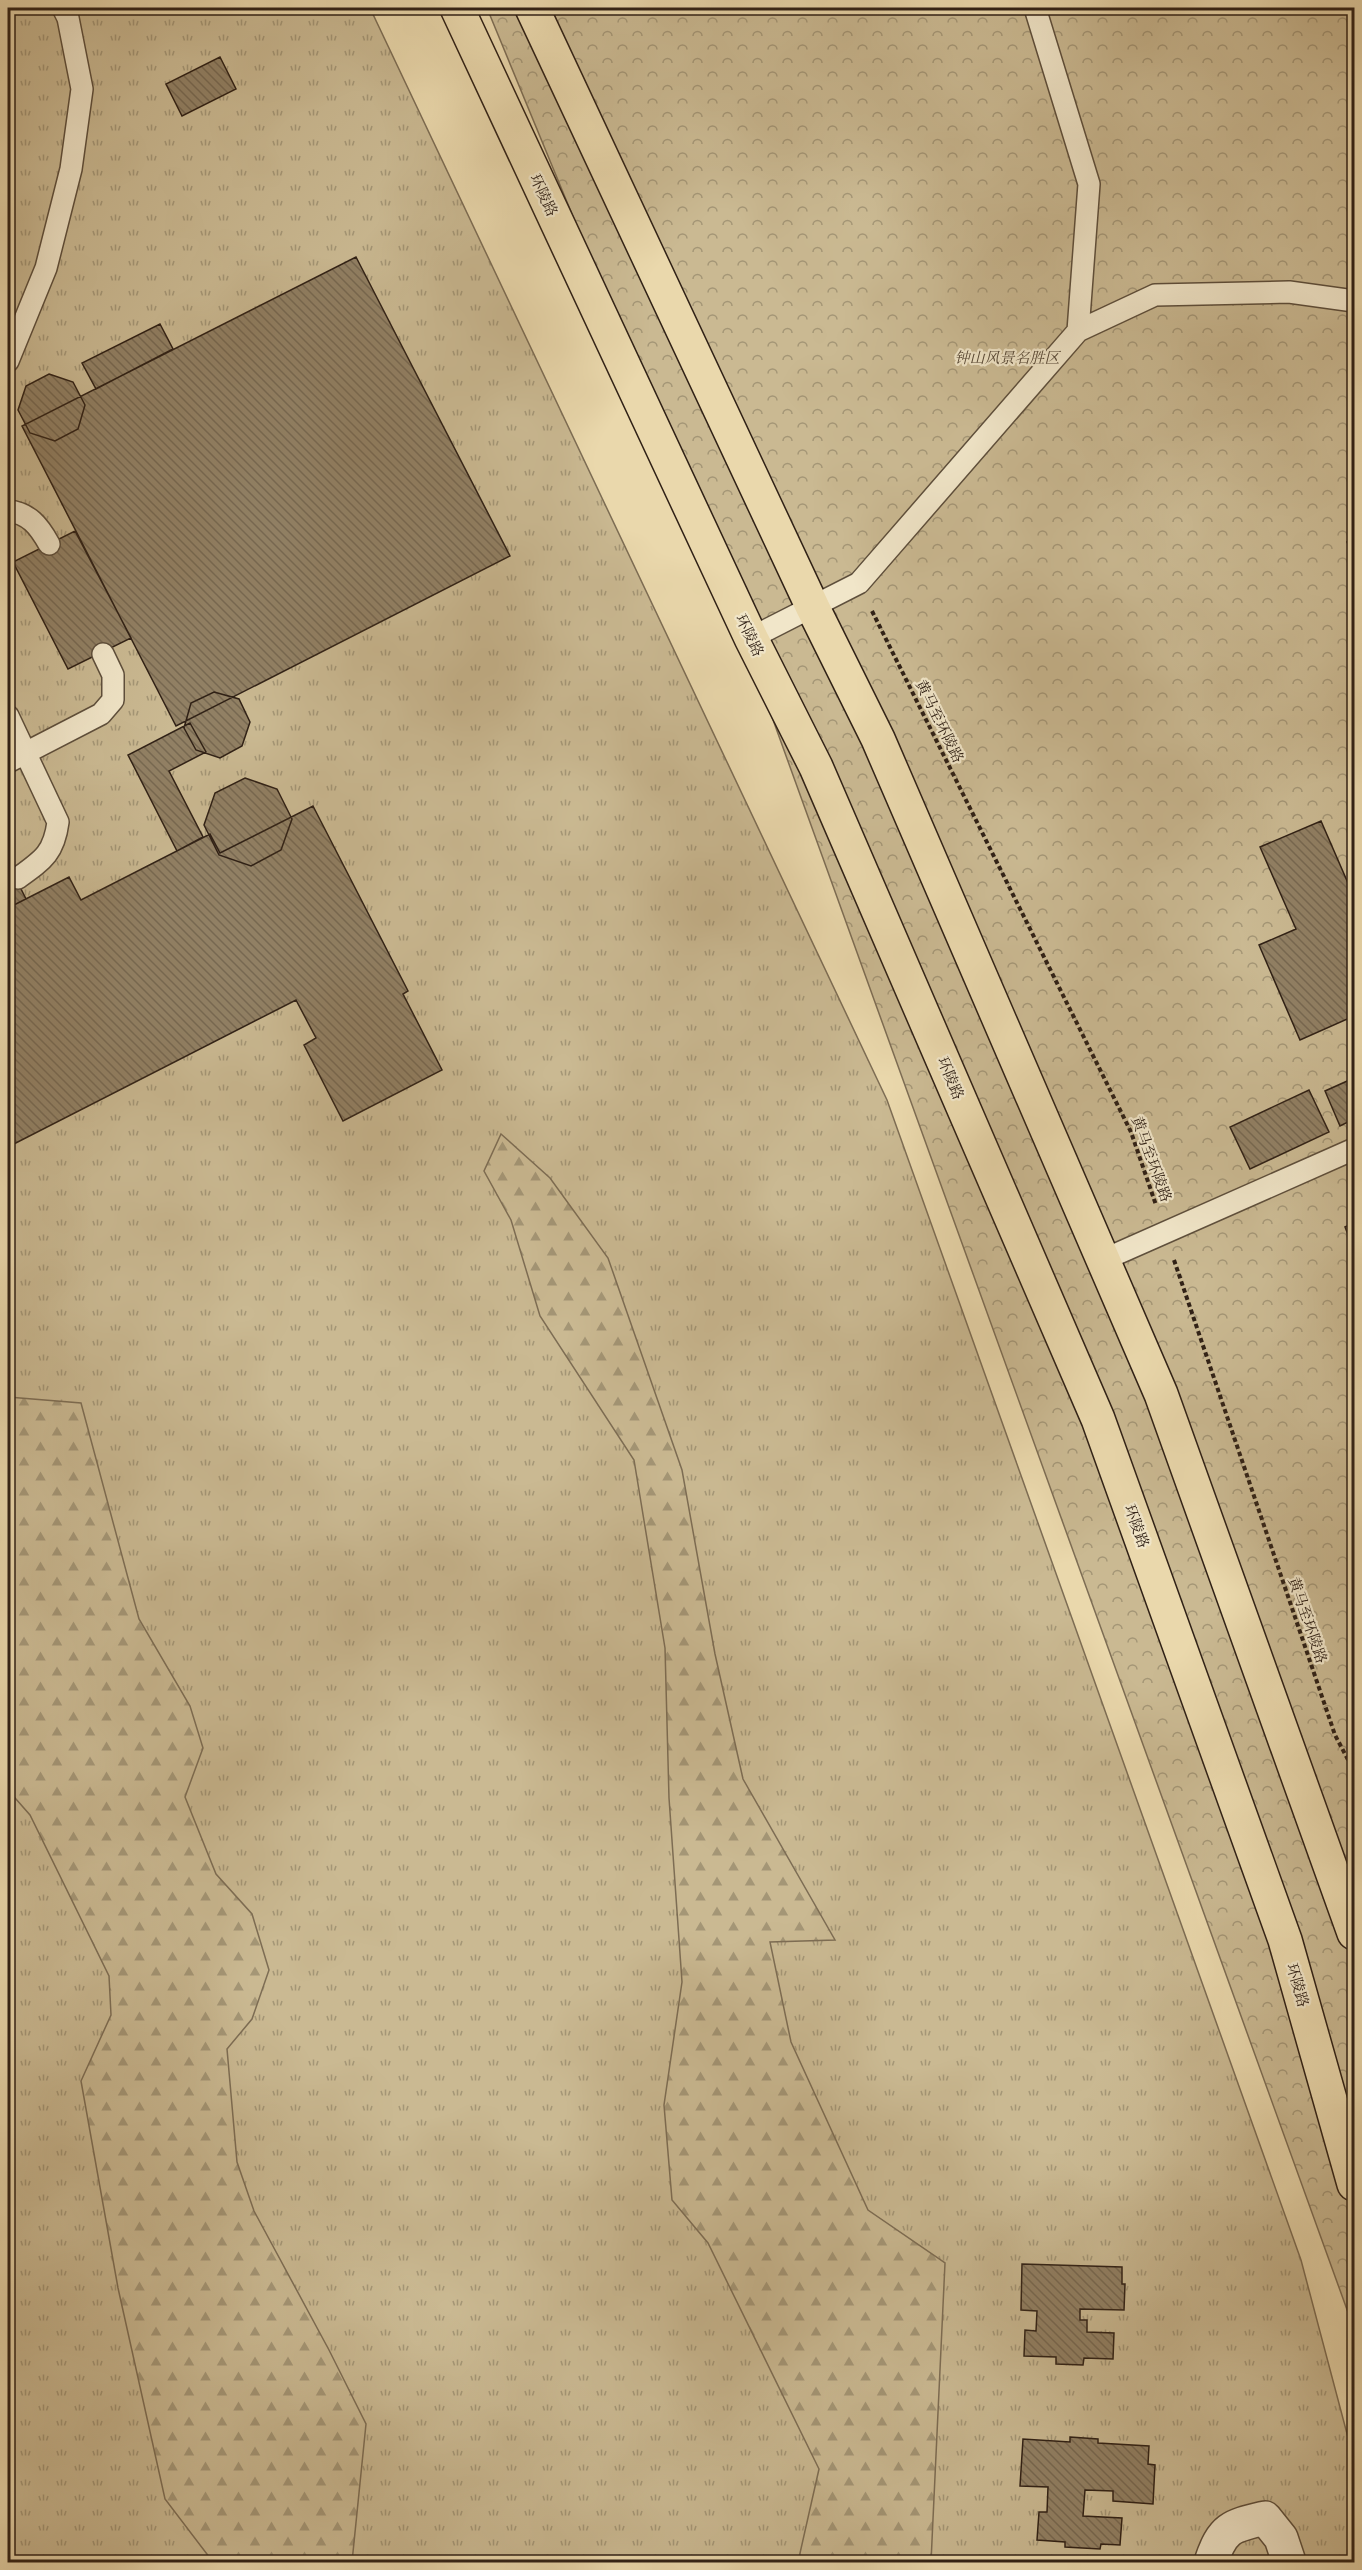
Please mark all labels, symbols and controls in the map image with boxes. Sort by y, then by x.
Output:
street label: 环陵路 [526,171,562,219]
park label: 钟山风景名胜区 [954,348,1061,367]
street label: 环陵路 [732,611,768,659]
street label: 黄马至环陵路 [912,676,968,766]
street label: 环陵路 [933,1054,969,1102]
street label: 黄马至环陵路 [1128,1113,1176,1205]
street label: 环陵路 [1120,1502,1154,1550]
street label: 黄马至环陵路 [1284,1574,1332,1666]
street label: 环陵路 [1283,1961,1313,2009]

